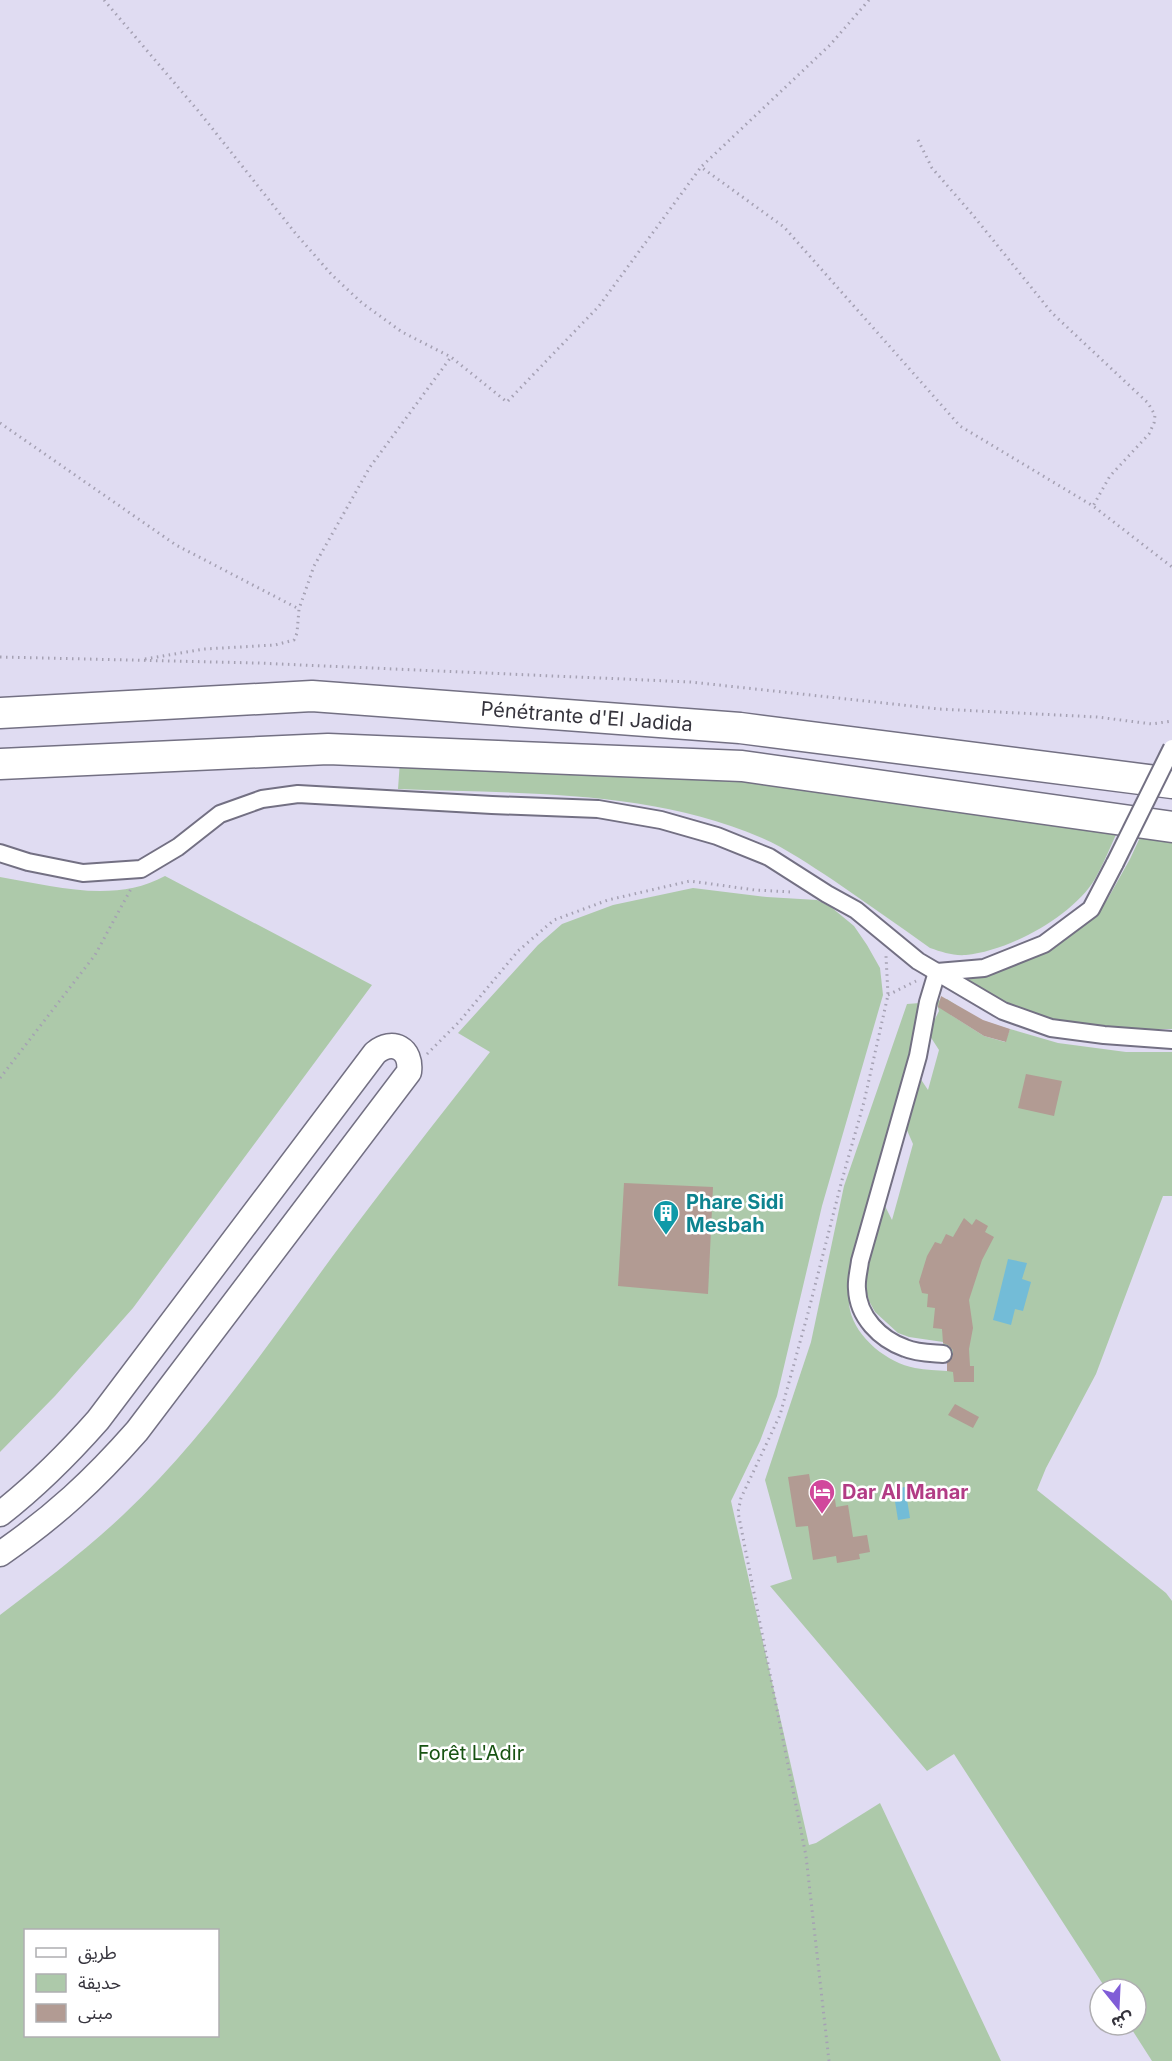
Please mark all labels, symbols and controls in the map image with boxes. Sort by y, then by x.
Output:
street label: Pénétrante d'El Jadida [480,697,694,736]
place label: Phare Sidi Mesbah [686,1190,784,1237]
building icon: Phare Sidi Mesbah [651,1198,681,1236]
hotel icon: Dar Al Manar [807,1477,837,1515]
place label: Dar Al Manar [842,1480,968,1504]
park label: Forêt L'Adir [418,1741,525,1765]
legend [24,1929,219,2037]
text: طريق [78,1942,117,1964]
text: حديقة [78,1972,121,1993]
north arrow [1088,1977,1148,2037]
text: مبنى [78,2002,113,2024]
text: ش [1109,2008,1136,2034]

